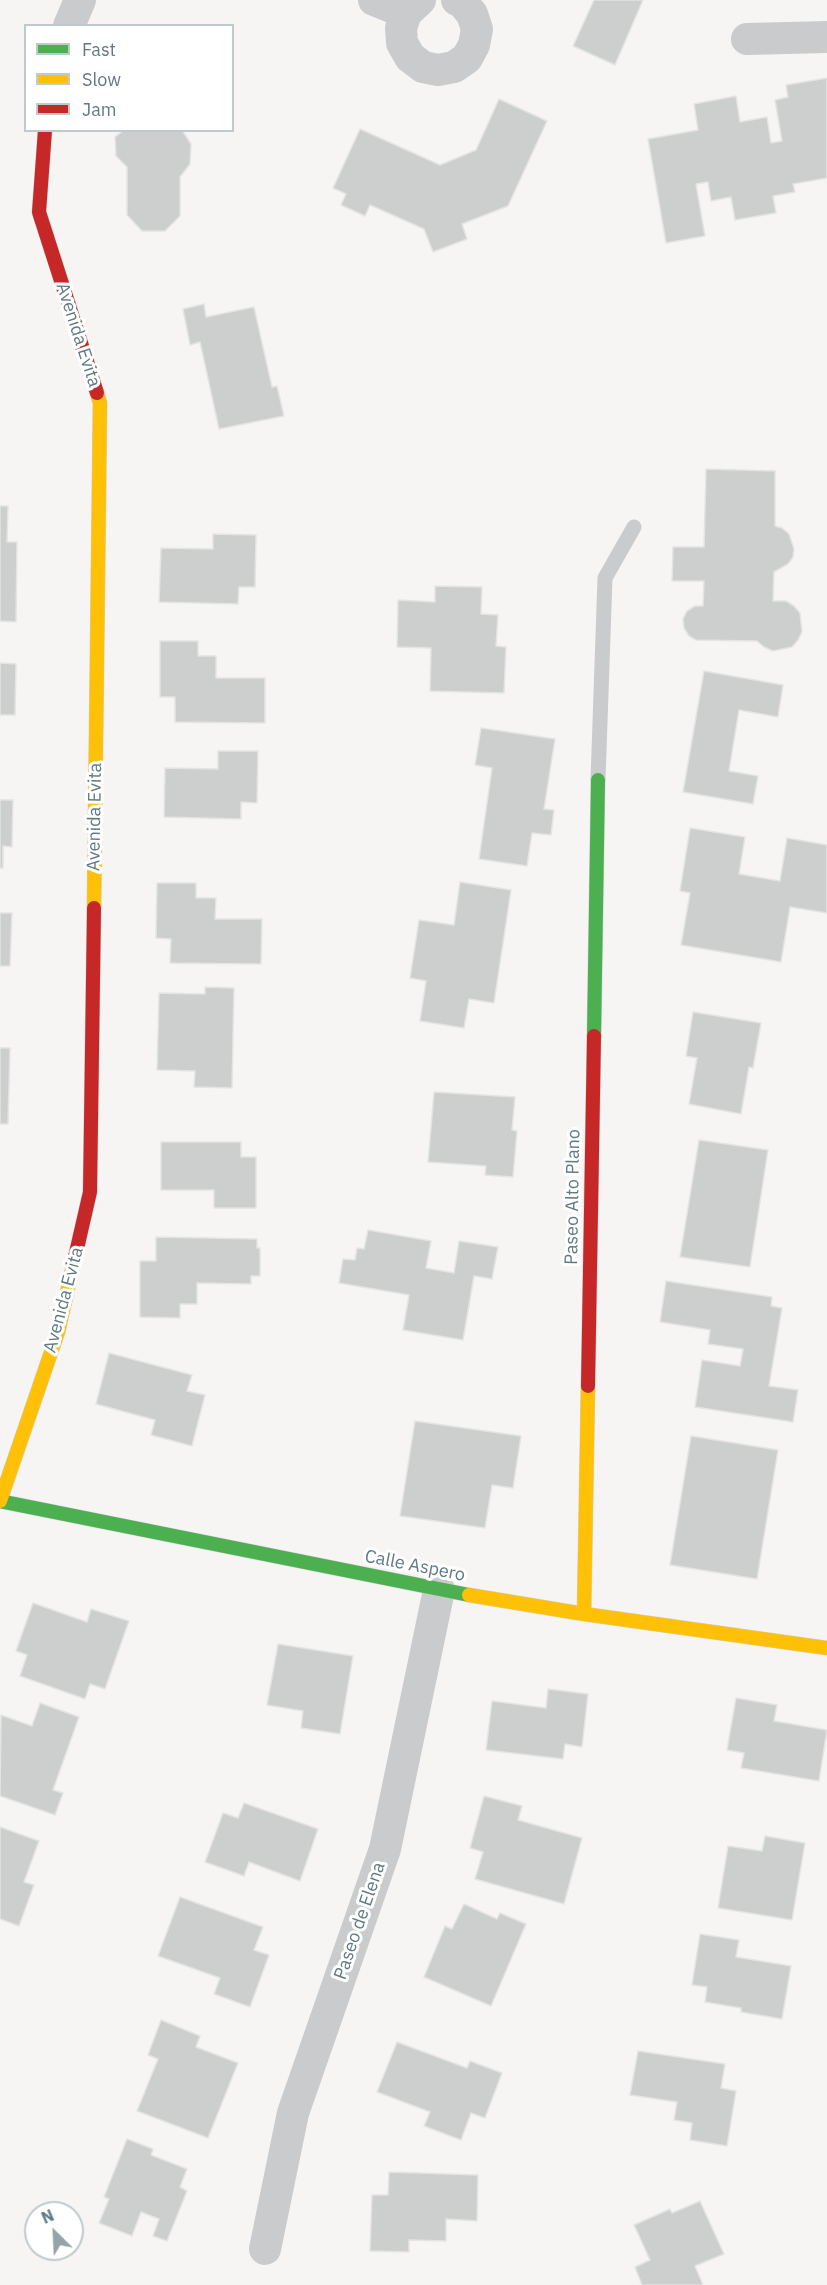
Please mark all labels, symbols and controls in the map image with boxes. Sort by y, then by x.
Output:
legend [24,24,234,132]
text: Fast [82,38,116,61]
text: Slow [82,68,121,91]
text: Jam [82,98,117,121]
street label: Avenida Evita [51,280,105,390]
street label: Avenida Evita [83,763,107,871]
street label: Paseo Alto Plano [561,1129,585,1265]
street label: Avenida Evita [40,1245,88,1355]
street label: Calle Aspero [363,1546,467,1586]
street label: Paseo de Elena [330,1859,390,1983]
north arrow [24,2201,84,2261]
text: N [38,2205,57,2228]

